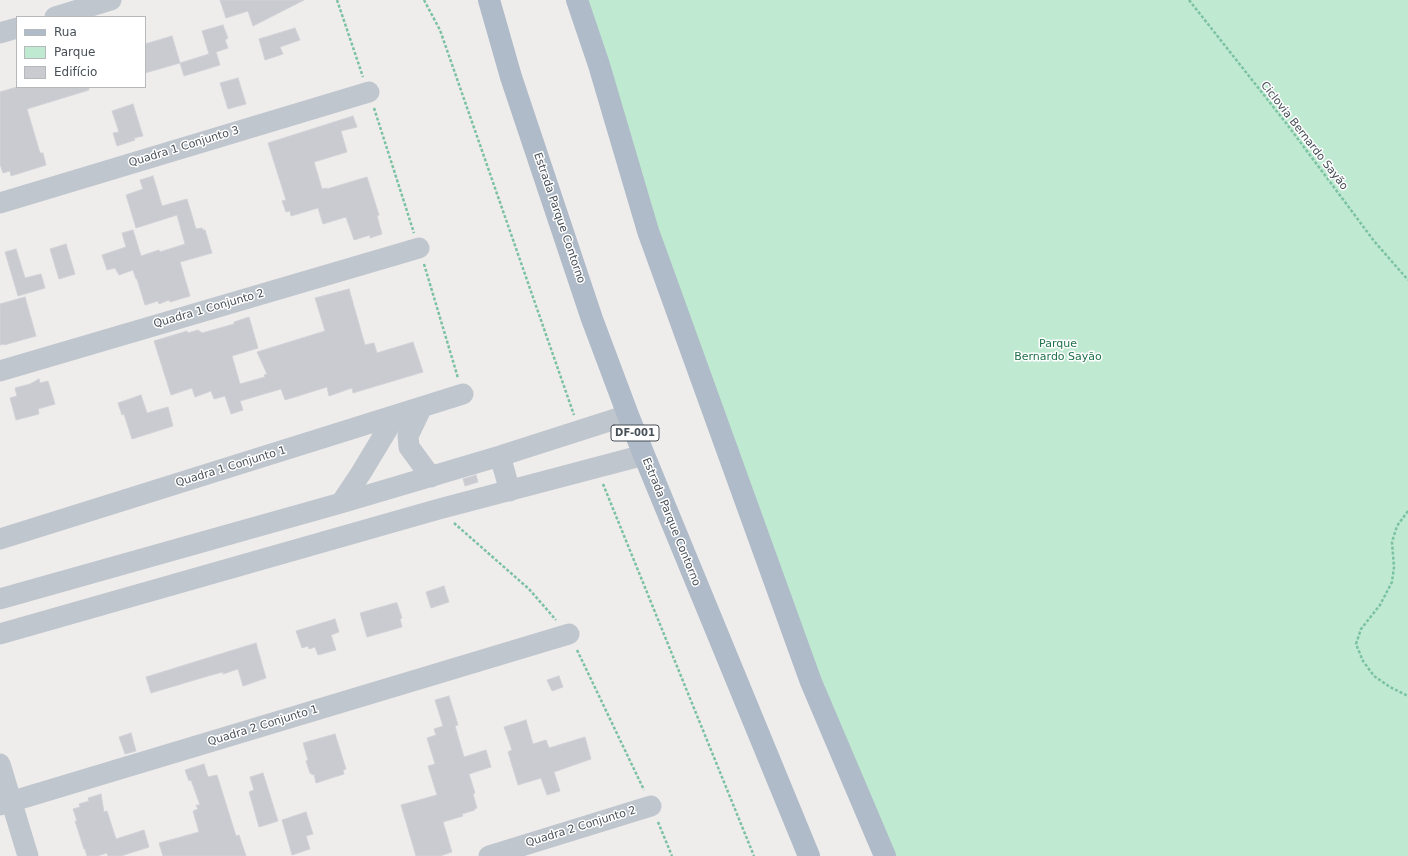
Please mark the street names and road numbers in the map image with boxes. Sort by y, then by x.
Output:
street label: Ciclovia Bernardo Sayão [1258,79,1350,193]
street label: Quadra 1 Conjunto 3 [127,124,241,170]
street label: Estrada Parque Contorno [530,151,588,285]
street label: Quadra 1 Conjunto 2 [152,287,266,331]
road number: DF-001 [611,425,659,441]
street label: Quadra 1 Conjunto 1 [174,444,288,490]
street label: Estrada Parque Contorno [639,456,703,588]
street label: Quadra 2 Conjunto 1 [206,703,320,749]
street label: Quadra 2 Conjunto 2 [524,804,638,850]

